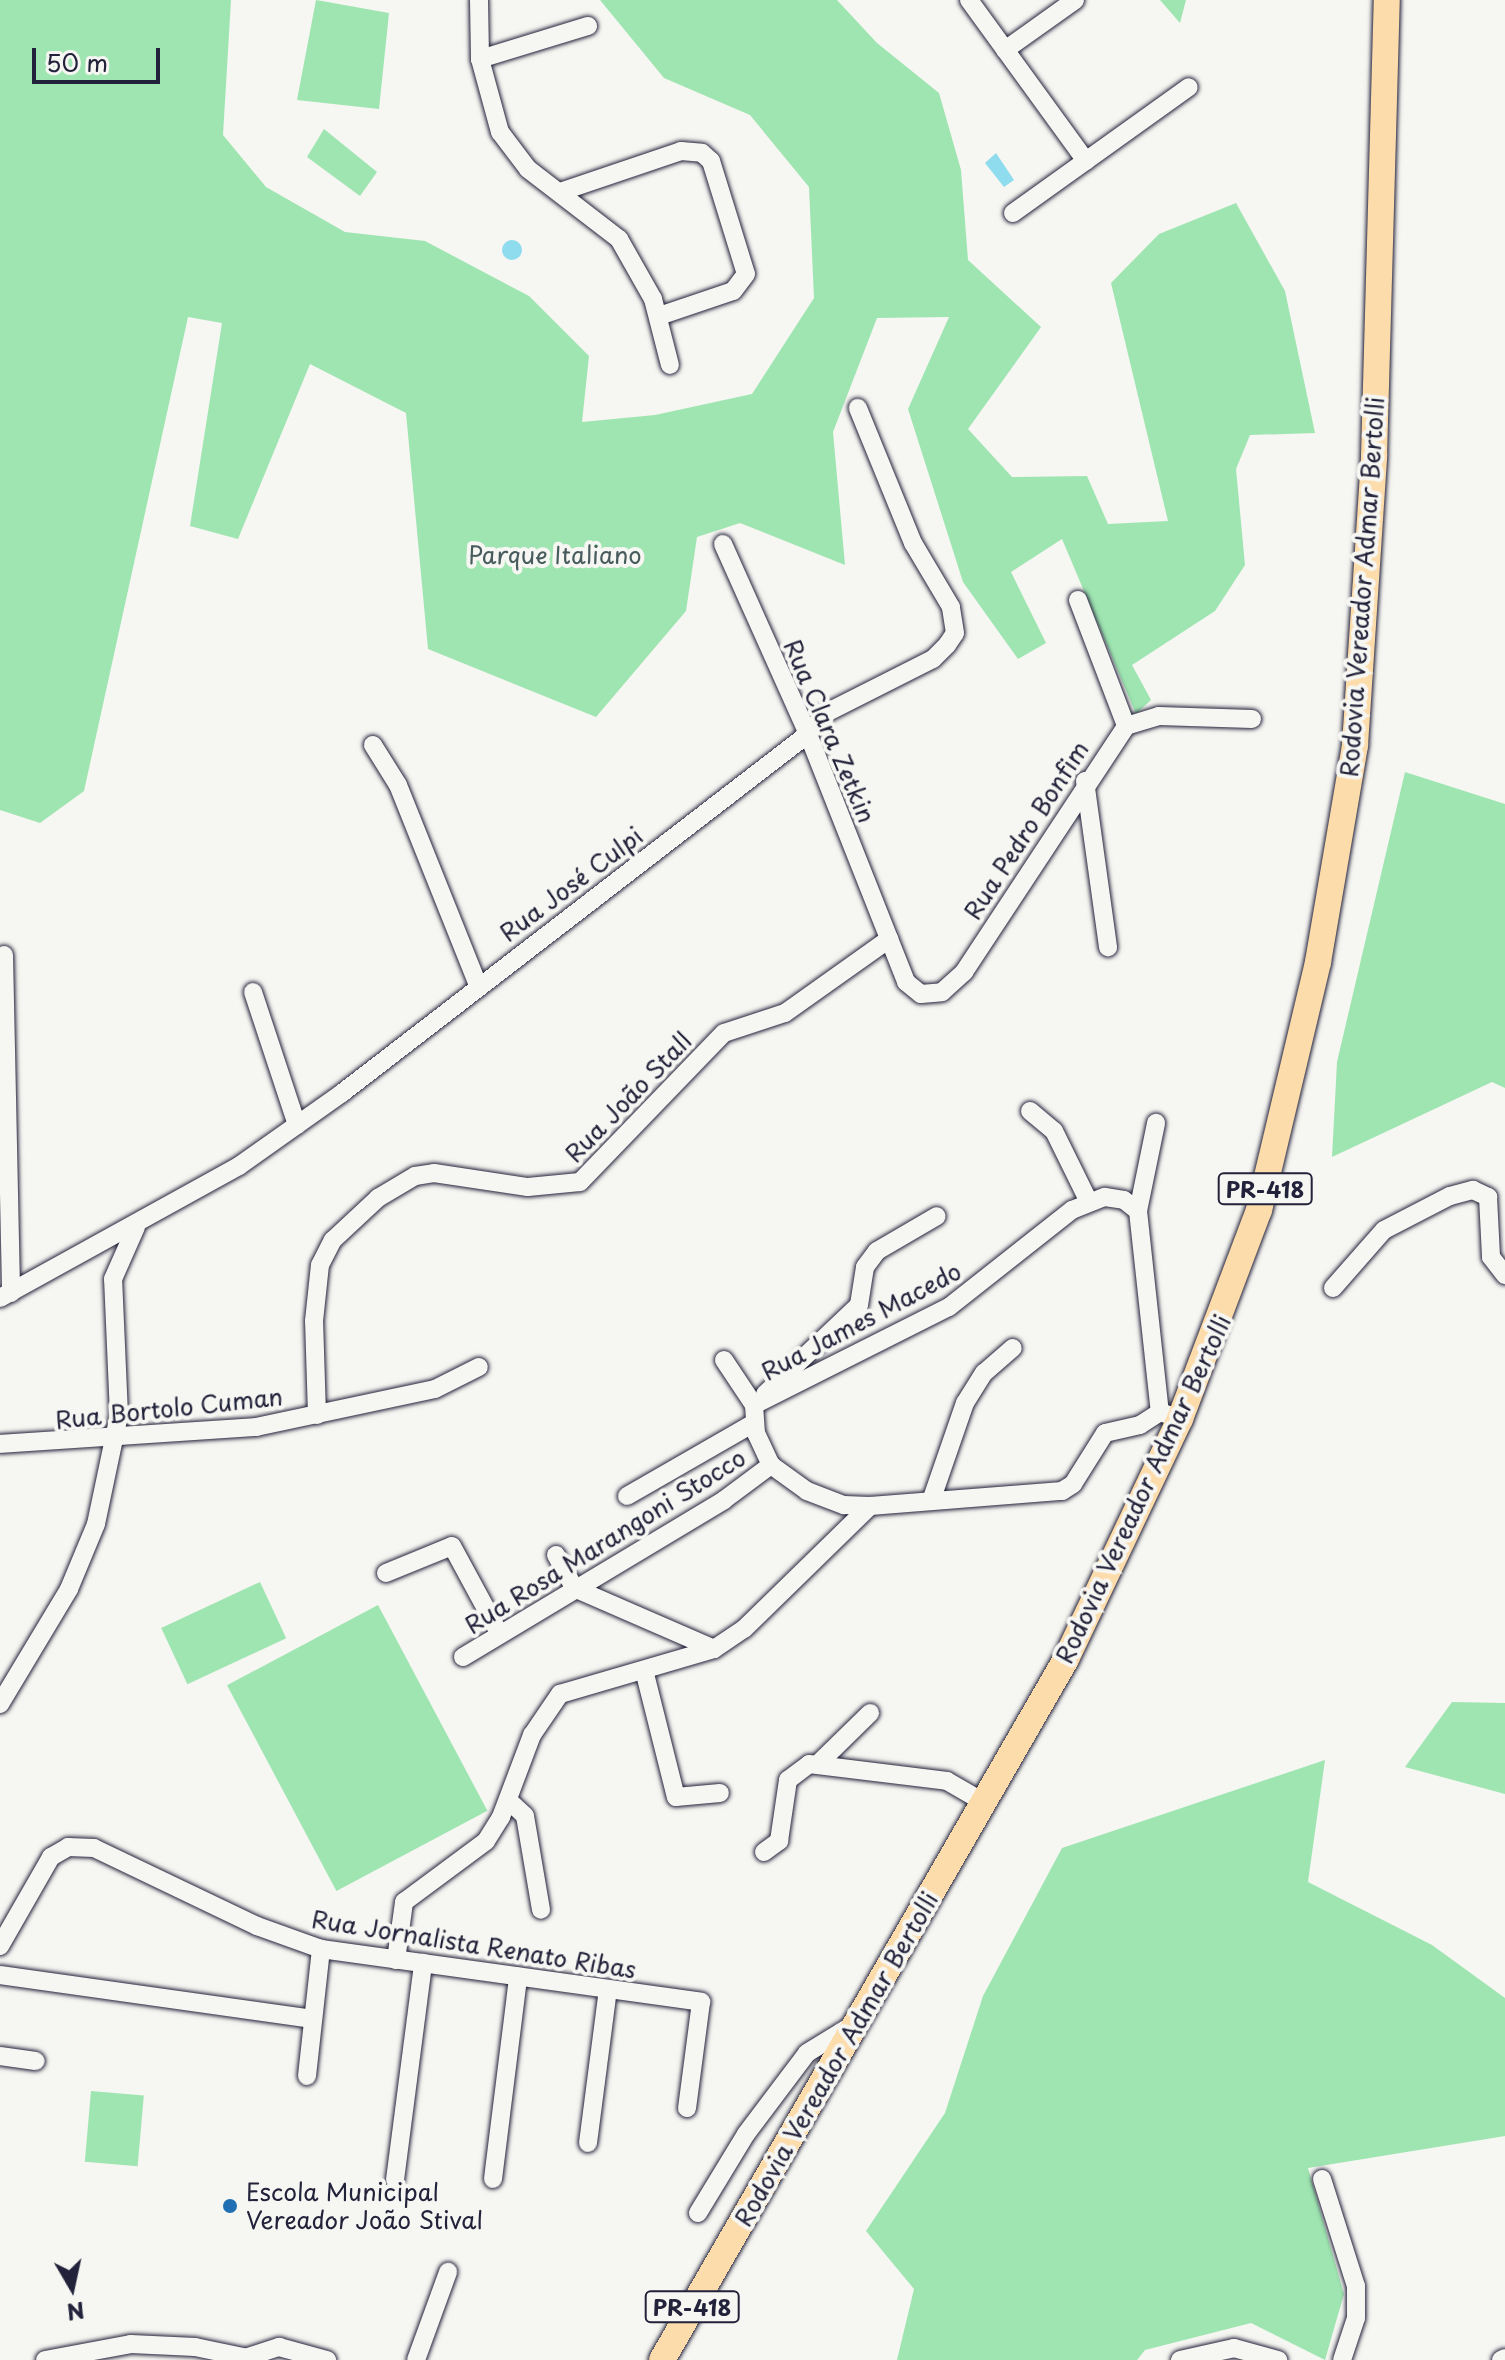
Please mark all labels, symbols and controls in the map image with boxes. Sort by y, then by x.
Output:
scale bar [36,32,164,82]
text: 50 m [46,44,108,80]
street label: Rodovia Vereador Admar Bertolli [1334,396,1390,778]
park label: Parque Italiano [467,541,643,569]
street label: Rua Clara Zetkin [778,633,882,829]
street label: Rua Pedro Bonfim [956,734,1096,926]
street label: Rua José Culpi [494,821,648,947]
street label: Rua João Stall [558,1026,698,1168]
road number: PR-418 [1217,1171,1313,1207]
street label: Rua James Macedo [755,1256,967,1386]
street label: Rodovia Vereador Admar Bertolli [1050,1310,1236,1668]
street label: Rua Bortolo Cuman [53,1382,285,1434]
street label: Rua Rosa Marangoni Stocco [459,1442,751,1640]
street label: Rodovia Vereador Admar Bertolli [728,1887,944,2231]
street label: Rua Jornalista Renato Ribas [310,1904,638,1984]
place label: Escola Municipal Vereador João Stival [246,2178,485,2234]
marker: Escola Municipal Vereador João Stival [221,2197,239,2215]
north arrow [32,2248,112,2328]
road number: PR-418 [644,2289,740,2325]
text: N [65,2295,87,2330]

